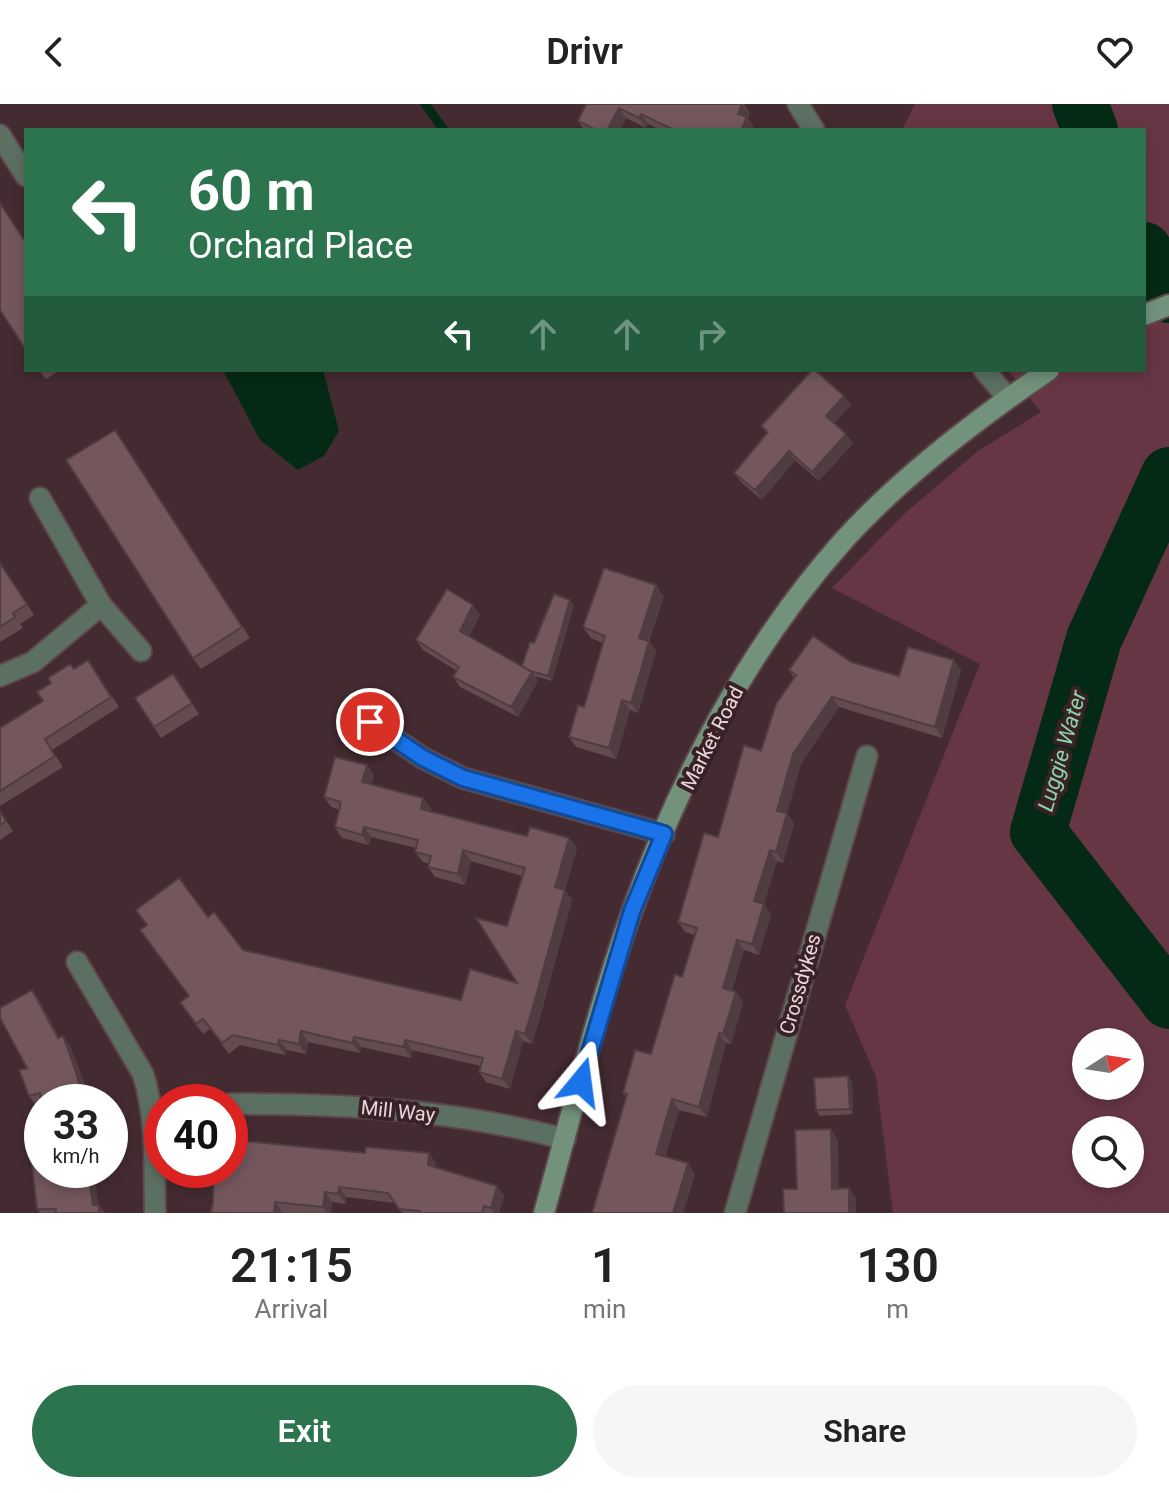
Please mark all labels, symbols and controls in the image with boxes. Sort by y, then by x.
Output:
icon: back [32,30,76,74]
icon: heart [1093,30,1137,74]
text: Drivr [546,31,623,73]
text: 60 m [188,158,315,224]
icon: left [56,160,160,264]
text: Orchard Place [188,225,413,267]
icon: left [437,312,481,356]
icon: ahead [521,312,565,356]
icon: ahead [605,312,649,356]
icon: right [689,312,733,356]
street label: Market Road [676,682,748,794]
water label: Luggie Water [1033,687,1091,814]
pin [336,688,404,756]
icon: arrive [348,700,392,744]
street label: Crossdykes [774,931,826,1037]
north arrow [1072,1028,1144,1100]
map controls [1072,1028,1144,1188]
position arrow [539,1040,623,1124]
speed limit sign: 40 [144,1084,248,1188]
street label: Mill Way [360,1095,437,1127]
text: 33 [53,1102,99,1149]
button: search [1072,1116,1144,1188]
text: km/h [53,1144,99,1168]
text: 21:15 [230,1237,353,1294]
text: 1 [591,1237,618,1294]
text: 130 [857,1237,939,1294]
text: Arrival [255,1294,328,1324]
text: min [583,1294,626,1324]
text: m [886,1294,909,1324]
button: Exit [32,1385,577,1477]
button: Share [593,1385,1137,1477]

